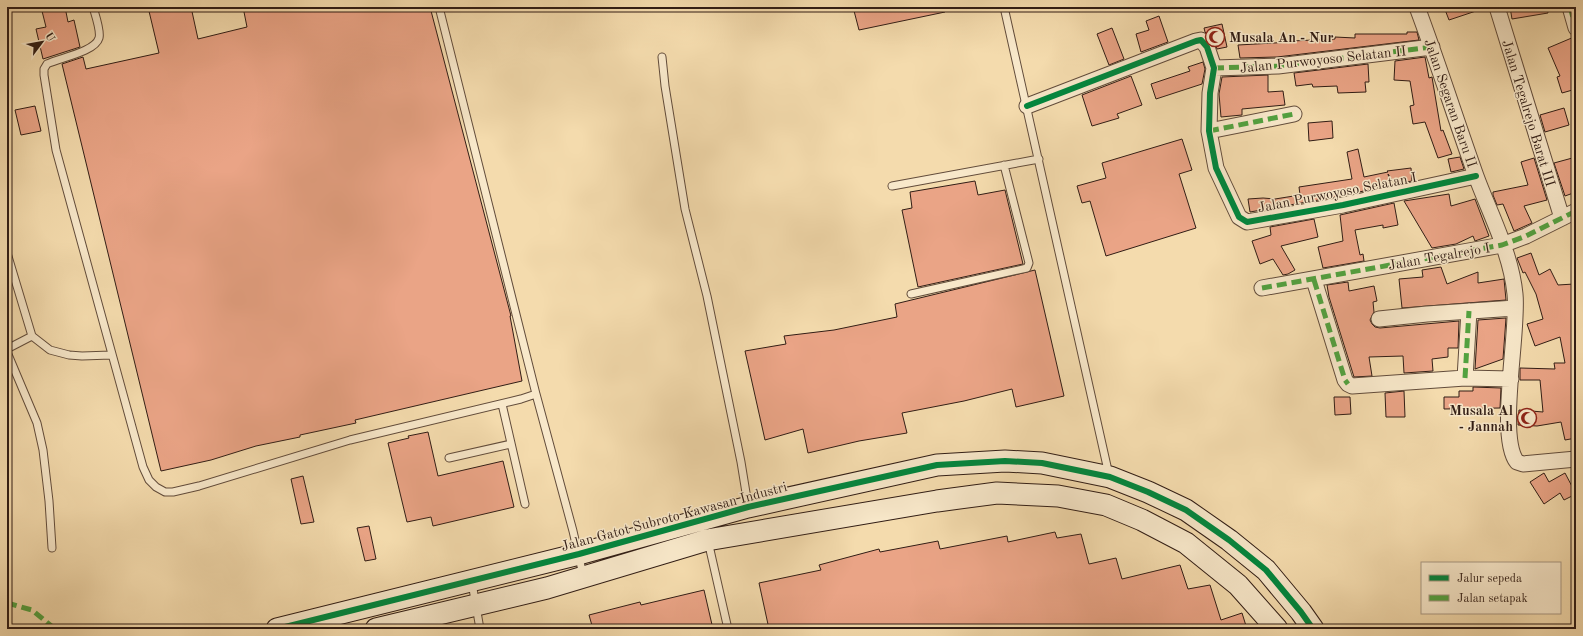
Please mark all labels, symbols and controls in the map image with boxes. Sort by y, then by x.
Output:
north arrow [22,22,62,62]
mosque icon: Musala An - Nur [1204,26,1226,48]
text: U [42,31,56,44]
place label: Musala An - Nur [1229,31,1333,45]
street label: Jalan Segaran Baru II [1421,37,1479,169]
street label: Jalan Tegalrejo Barat III [1499,38,1557,188]
street label: Jalan Purwoyoso Selatan II [1239,44,1407,76]
street label: Jalan Purwoyoso Selatan I [1256,171,1418,215]
street label: Jalan Tegalrejo I [1387,241,1491,273]
place label: Musala Al - Jannah [1449,404,1513,434]
mosque icon: Musala Al - Jannah [1516,407,1538,429]
street label: Jalan Gatot Subroto Kawasan Industri [560,480,789,554]
legend [1421,562,1561,614]
text: Jalur sepeda [1457,573,1522,585]
text: Jalan setapak [1457,593,1528,605]

